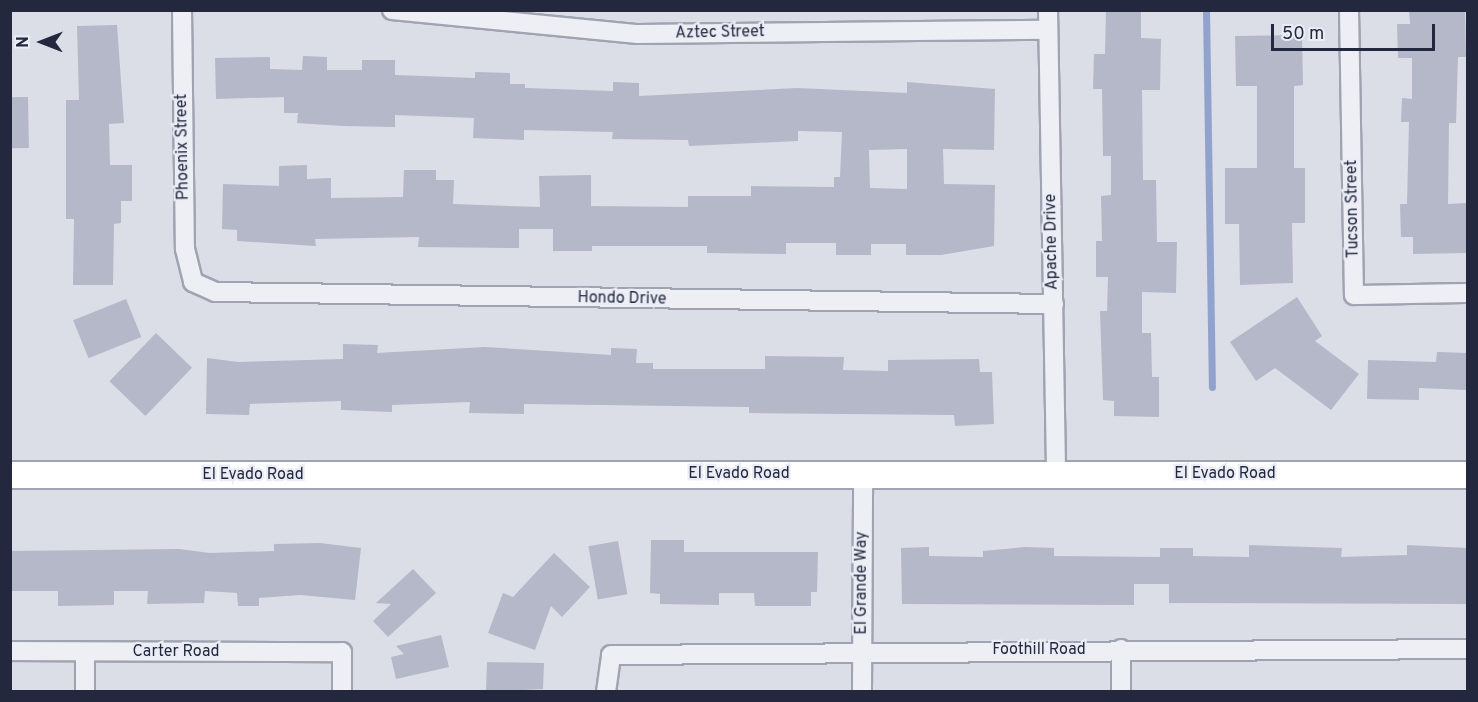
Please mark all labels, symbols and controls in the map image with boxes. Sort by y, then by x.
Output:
north arrow [12,12,72,72]
scale bar [1274,12,1438,50]
street label: Aztec Street [675,23,765,43]
text: 50 m [1282,23,1324,46]
text: N [14,36,34,48]
street label: Phoenix Street [172,94,194,200]
street label: Tucson Street [1343,160,1363,258]
street label: Apache Drive [1042,194,1062,290]
street label: Hondo Drive [577,289,667,309]
street label: El Evado Road [688,464,790,484]
street label: El Evado Road [1174,464,1276,484]
street label: El Evado Road [202,465,304,485]
street label: El Grande Way [852,531,872,635]
street label: Foothill Road [992,640,1086,660]
street label: Carter Road [132,642,220,662]

